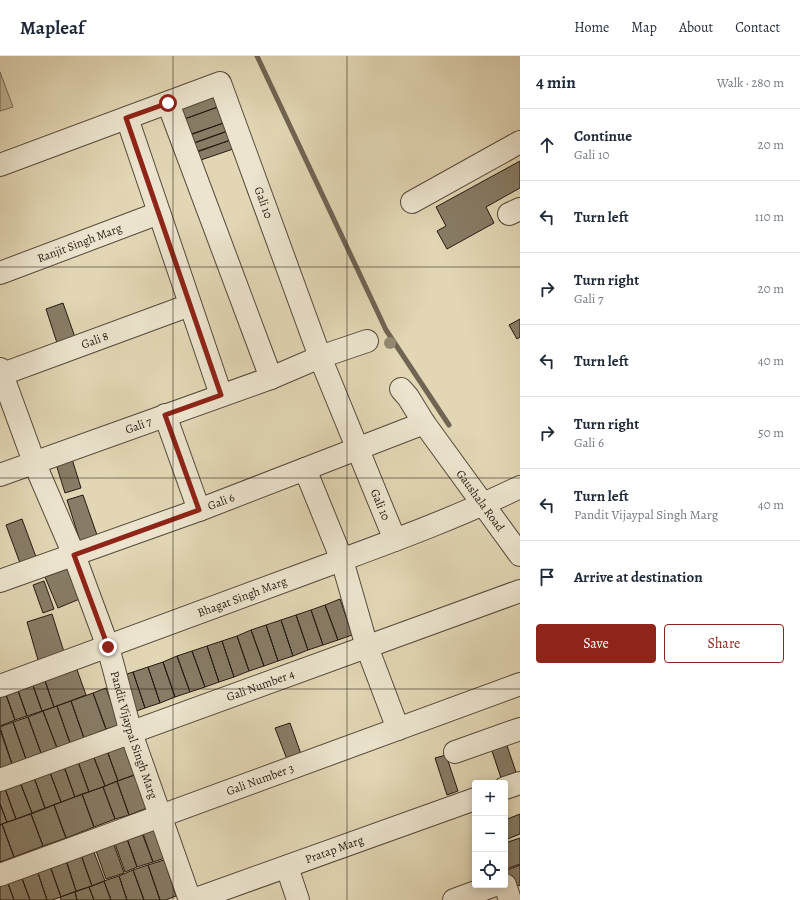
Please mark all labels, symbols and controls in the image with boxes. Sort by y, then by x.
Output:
text: Mapleaf [20,15,85,41]
text: Home [574,18,609,37]
text: Map [631,18,657,37]
text: About [679,18,713,37]
text: Contact [735,18,780,37]
text: 4 min [536,71,576,94]
text: Walk · 280 m [717,74,784,91]
route start [159,94,177,112]
text: Continue [574,126,632,146]
icon: ahead [536,134,558,156]
text: 20 m [758,136,784,153]
text: Gali 10 [574,146,609,163]
street label: Gali 10 [250,184,277,221]
icon: left [536,206,558,228]
text: Turn left [574,207,629,227]
text: 110 m [755,208,784,225]
street label: Ranjit Singh Marg [35,220,124,266]
text: Turn right [574,270,639,290]
icon: right [536,278,558,300]
text: 20 m [758,280,784,297]
text: Gali 7 [574,290,603,307]
street label: Gali 8 [79,328,111,352]
icon: left [536,350,558,372]
text: Turn left [574,351,629,371]
text: 40 m [758,352,784,369]
street label: Gali 7 [123,413,155,438]
text: Turn right [574,414,639,434]
icon: right [536,422,558,444]
text: 50 m [758,424,784,441]
text: Gali 6 [574,434,604,451]
street label: Gaushala Road [453,466,509,535]
street label: Gali 10 [367,486,394,523]
text: Turn left [574,486,629,506]
street label: Gali 6 [205,489,237,514]
icon: left [536,494,558,516]
text: 40 m [758,496,784,513]
text: Pandit Vijaypal Singh Marg [574,506,718,523]
icon: arrive [536,566,558,588]
text: Arrive at destination [574,567,703,587]
street label: Bhagat Singh Marg [195,573,289,621]
button: Save [536,624,656,663]
button: Share [664,624,784,663]
route end [99,638,117,656]
street label: Gali Number 4 [224,665,297,705]
street label: Pandit Vijaypal Singh Marg [107,669,162,801]
street label: Gali Number 3 [224,760,296,799]
map controls [472,780,508,888]
button: + [472,780,508,816]
button: − [472,816,508,852]
street label: Pratap Marg [303,832,366,867]
button: locate [472,852,508,888]

